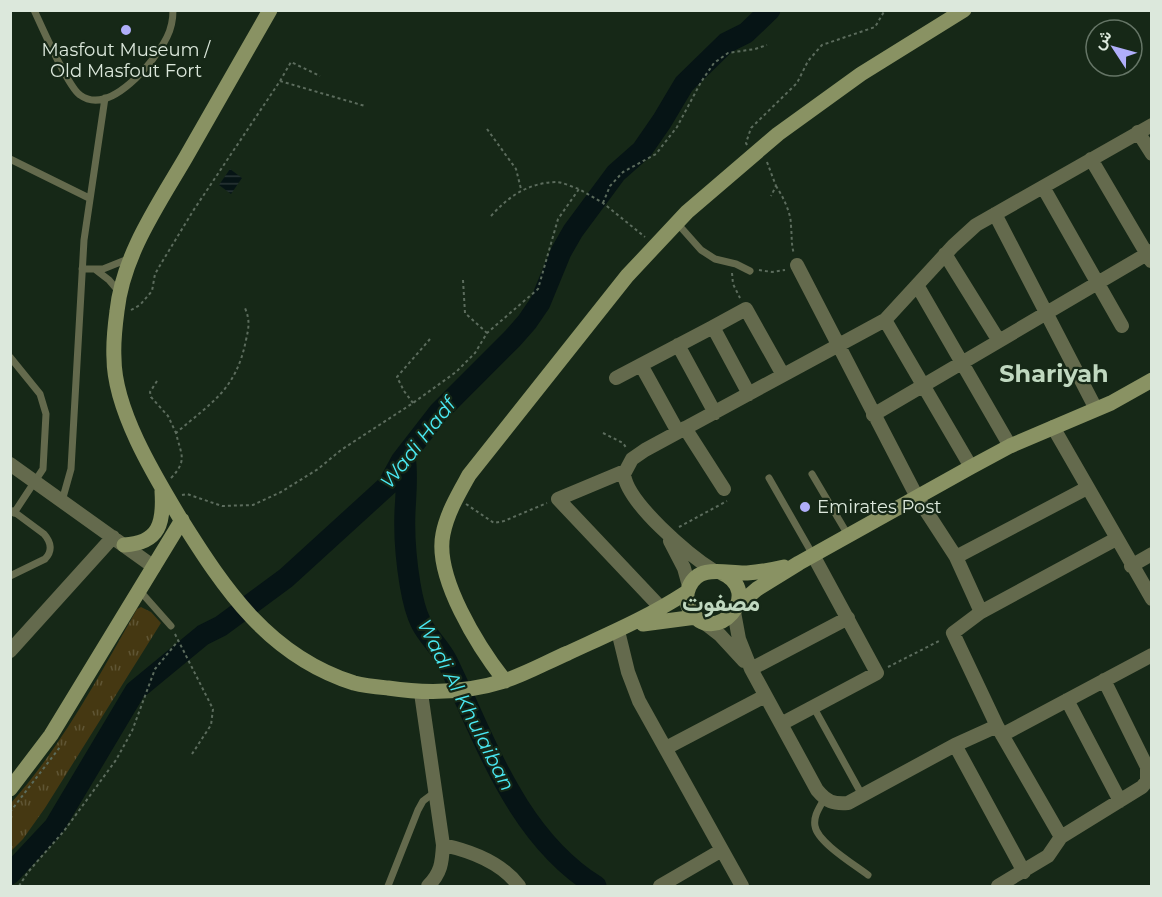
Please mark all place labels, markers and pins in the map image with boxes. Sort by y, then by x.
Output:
marker: Masfout Museum / Old Masfout Fort [119,23,133,37]
place label: Masfout Museum / Old Masfout Fort [42,39,211,82]
place label: Emirates Post [817,496,942,518]
marker: Emirates Post [798,500,812,514]

